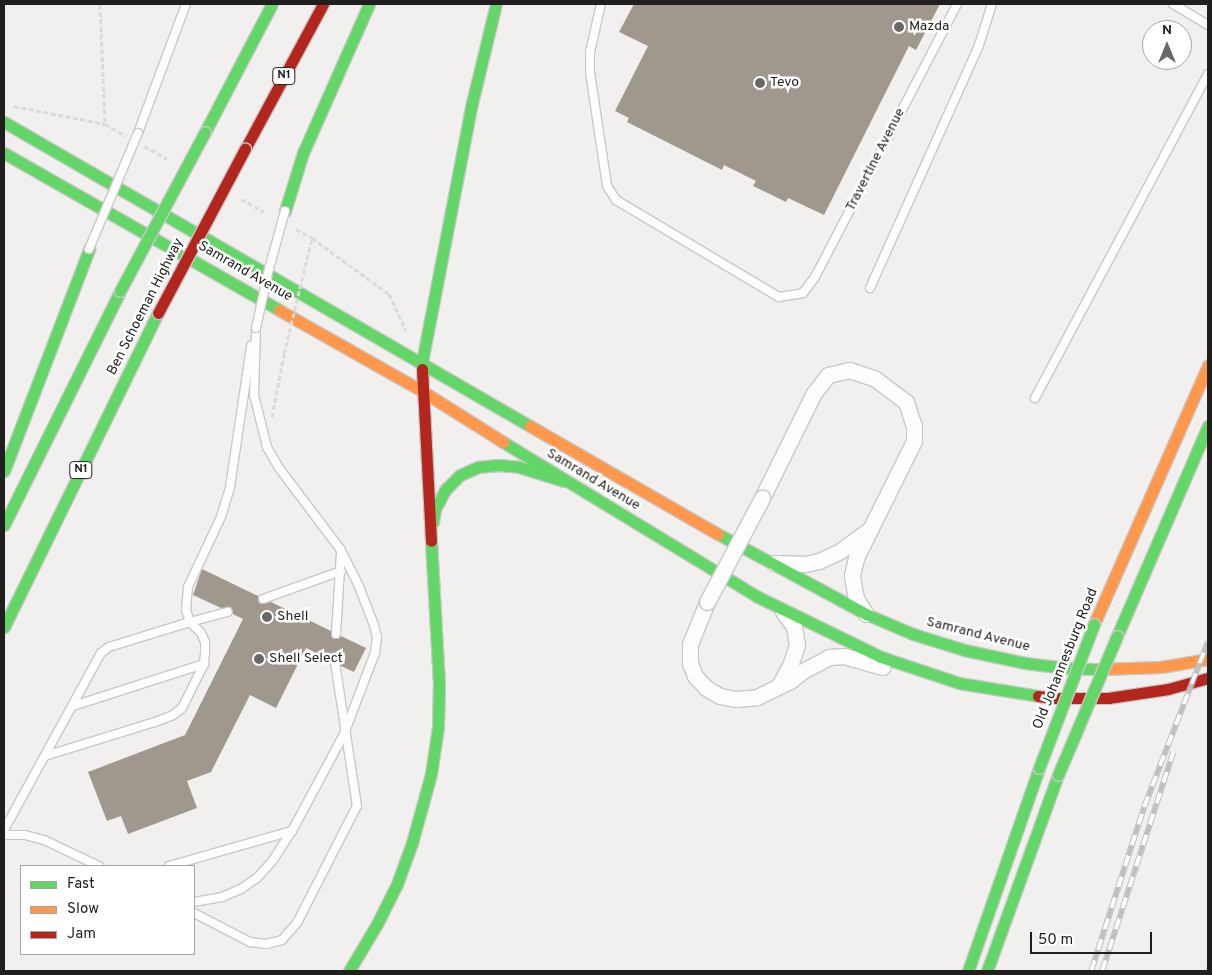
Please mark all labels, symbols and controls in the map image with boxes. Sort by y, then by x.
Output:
place label: Mazda [909,19,949,35]
north arrow [1142,20,1192,70]
marker: Mazda [893,21,905,33]
text: N [1162,22,1172,39]
road number: N1 [272,66,296,85]
place label: Tevo [770,75,799,91]
marker: Tevo [754,77,766,89]
street label: Travertine Avenue [843,105,909,215]
street label: Ben Schoeman Highway [104,236,188,378]
street label: Samrand Avenue [195,238,295,306]
street label: Samrand Avenue [543,445,643,515]
road number: N1 [68,460,94,480]
street label: Old Johannesburg Road [1030,586,1102,732]
place label: Shell [277,609,308,625]
marker: Shell [261,611,273,623]
street label: Samrand Avenue [924,614,1032,656]
place label: Shell Select [269,651,343,667]
marker: Shell Select [253,653,265,665]
legend [20,865,195,955]
text: Fast [67,875,95,894]
text: Slow [67,900,99,919]
scale bar [1032,922,1154,954]
text: Jam [67,925,96,944]
text: 50 m [1038,931,1073,950]

